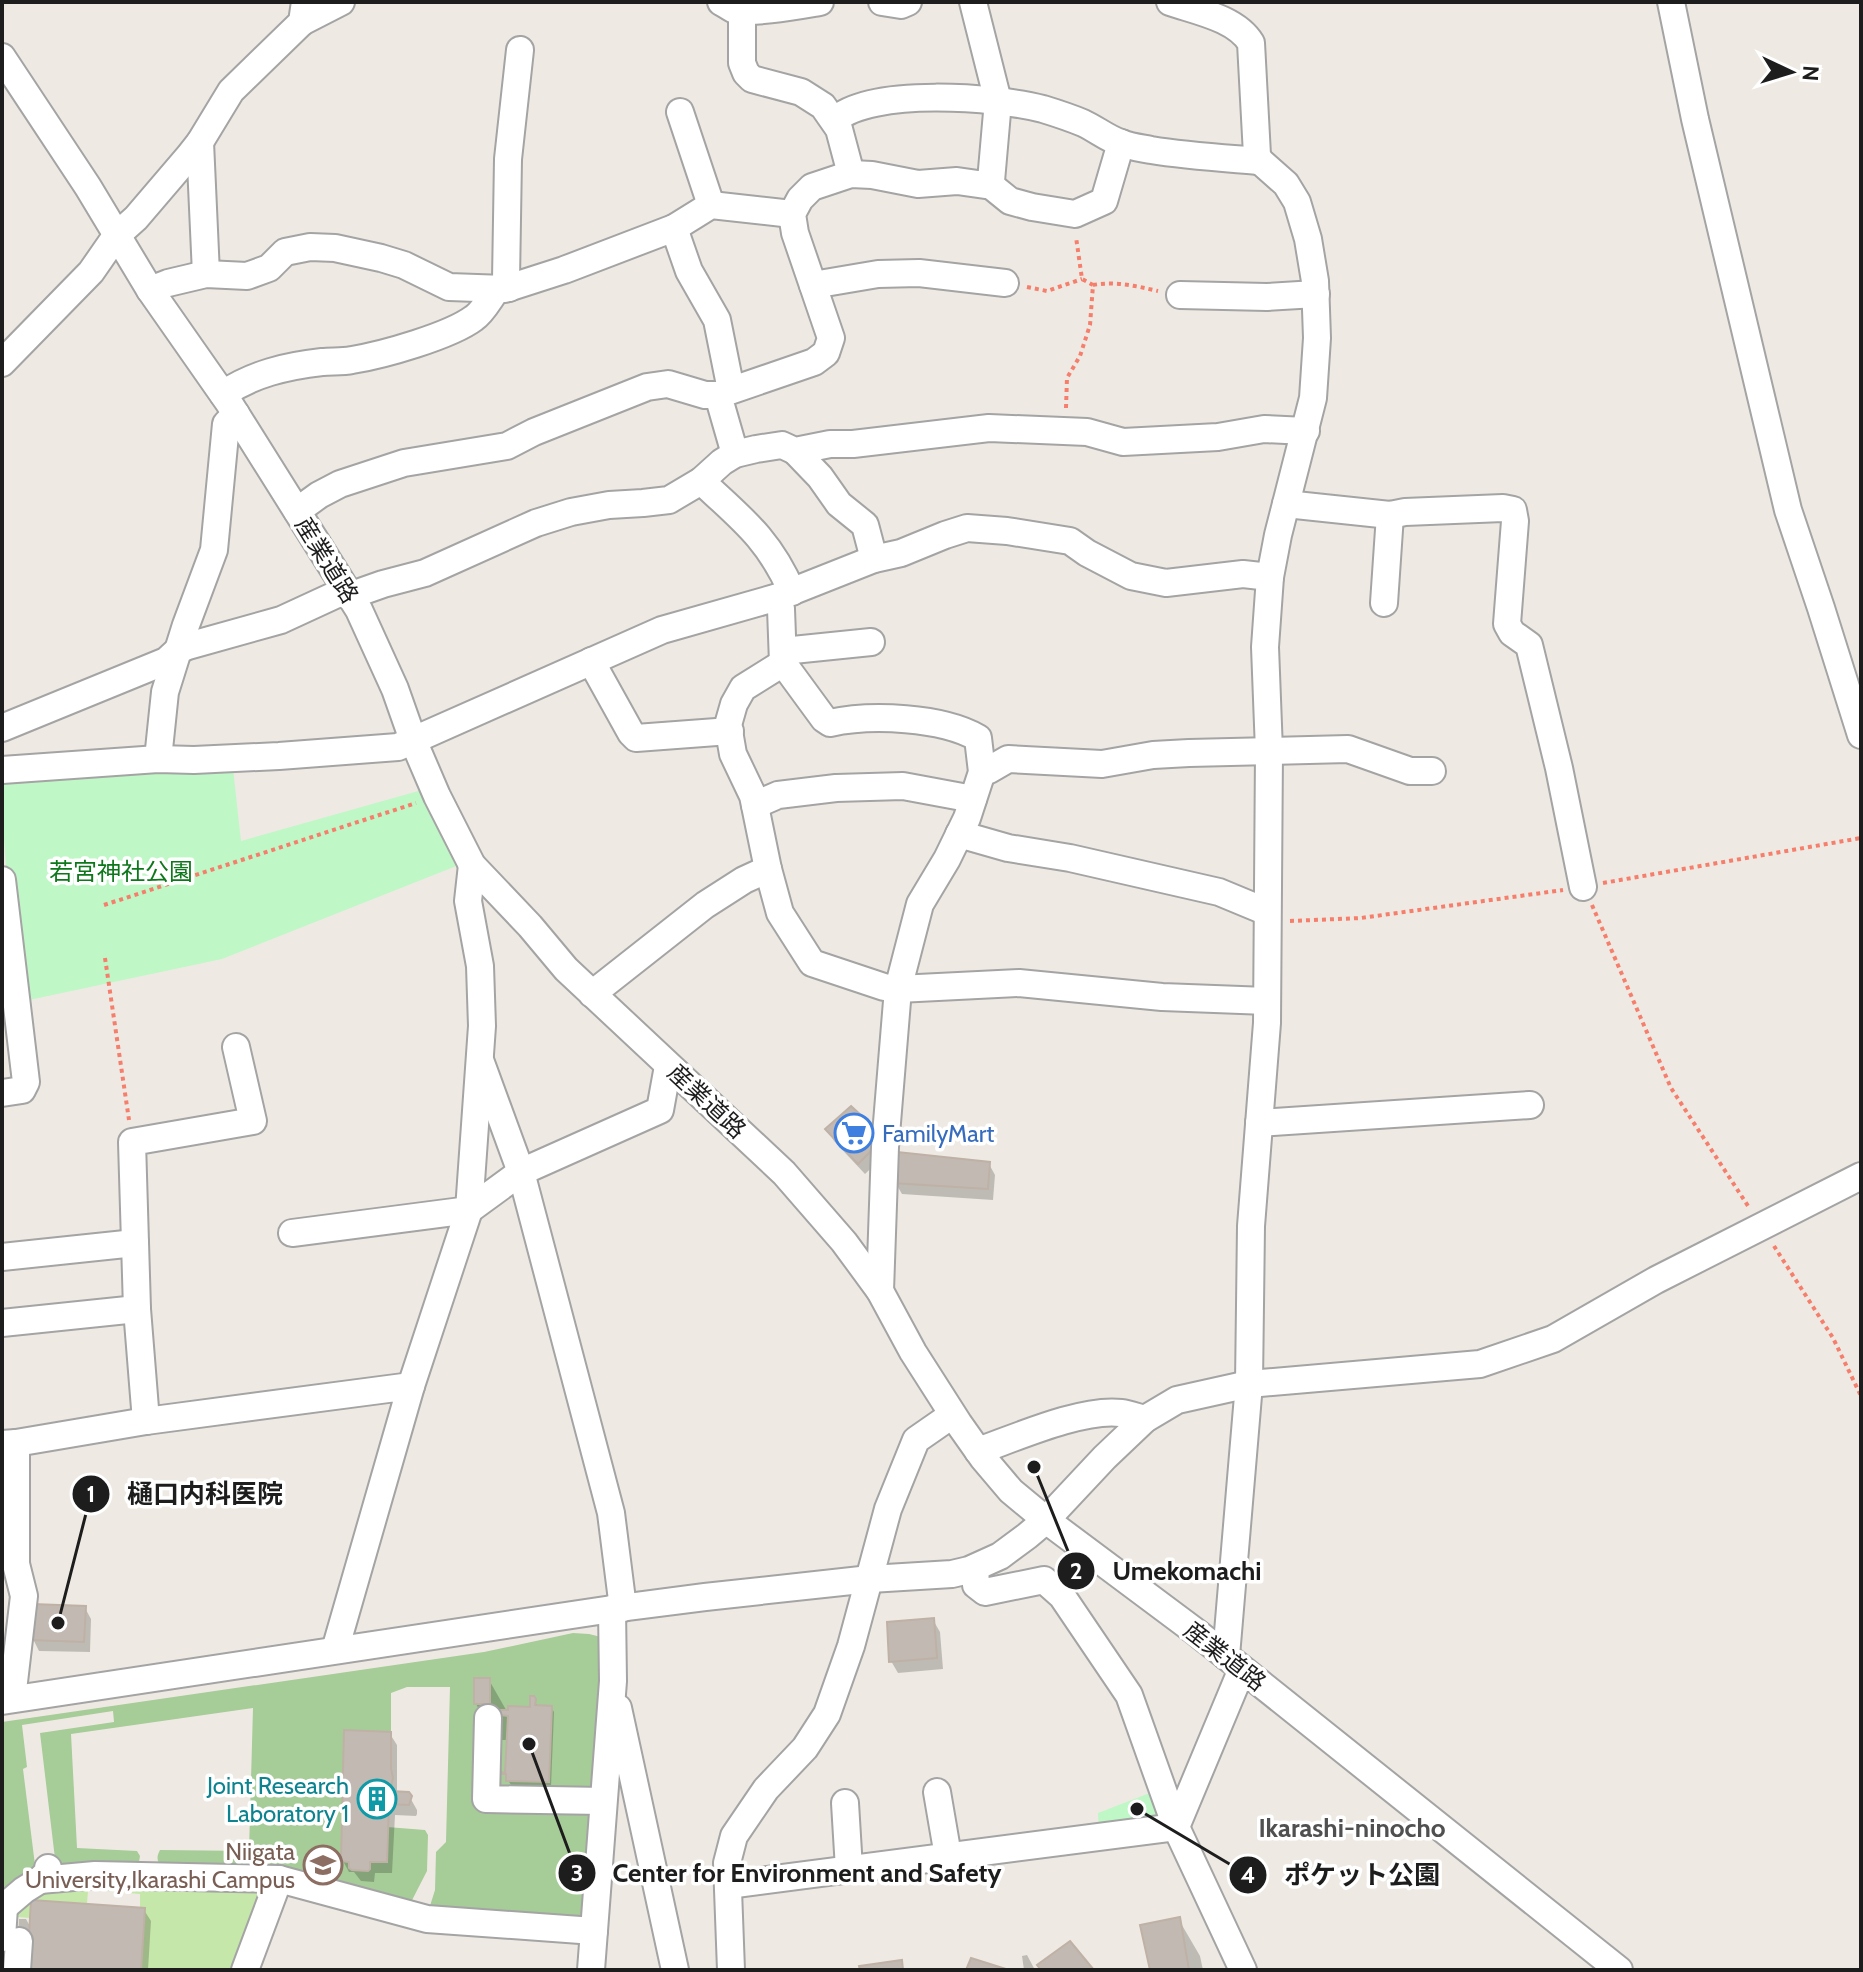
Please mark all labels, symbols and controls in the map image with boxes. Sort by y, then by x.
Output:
north arrow [1751,32,1831,112]
text: N [1796,65,1824,82]
street label: 産業道路 [289,512,365,608]
park label: 若宮神社公園 [49,857,193,886]
street label: 産業道路 [662,1058,752,1144]
supermarket icon: FamilyMart [833,1112,875,1154]
place label: FamilyMart [882,1119,994,1148]
callout: 樋口内科医院 [71,1469,299,1519]
text: 樋口内科医院 [127,1478,283,1510]
text: 1 [87,1479,95,1508]
callout: Umekomachi [1056,1546,1277,1596]
text: Umekomachi [1112,1555,1262,1587]
text: 2 [1070,1556,1082,1585]
street label: 産業道路 [1178,1615,1272,1697]
place label: Joint Research Laboratory 1 [206,1771,349,1828]
building icon: Joint Research Laboratory 1 [356,1778,398,1820]
district label: Ikarashi-ninocho [1258,1812,1446,1844]
place label: Niigata University,Ikarashi Campus [25,1837,295,1894]
school or university icon: Niigata University,Ikarashi Campus [302,1844,344,1886]
callout: Center for Environment and Safety [557,1848,1018,1898]
callout: ポケット公園 [1228,1850,1456,1900]
text: Center for Environment and Safety [612,1857,1002,1889]
text: 3 [571,1858,583,1887]
text: ポケット公園 [1284,1859,1440,1891]
text: 4 [1241,1860,1255,1889]

